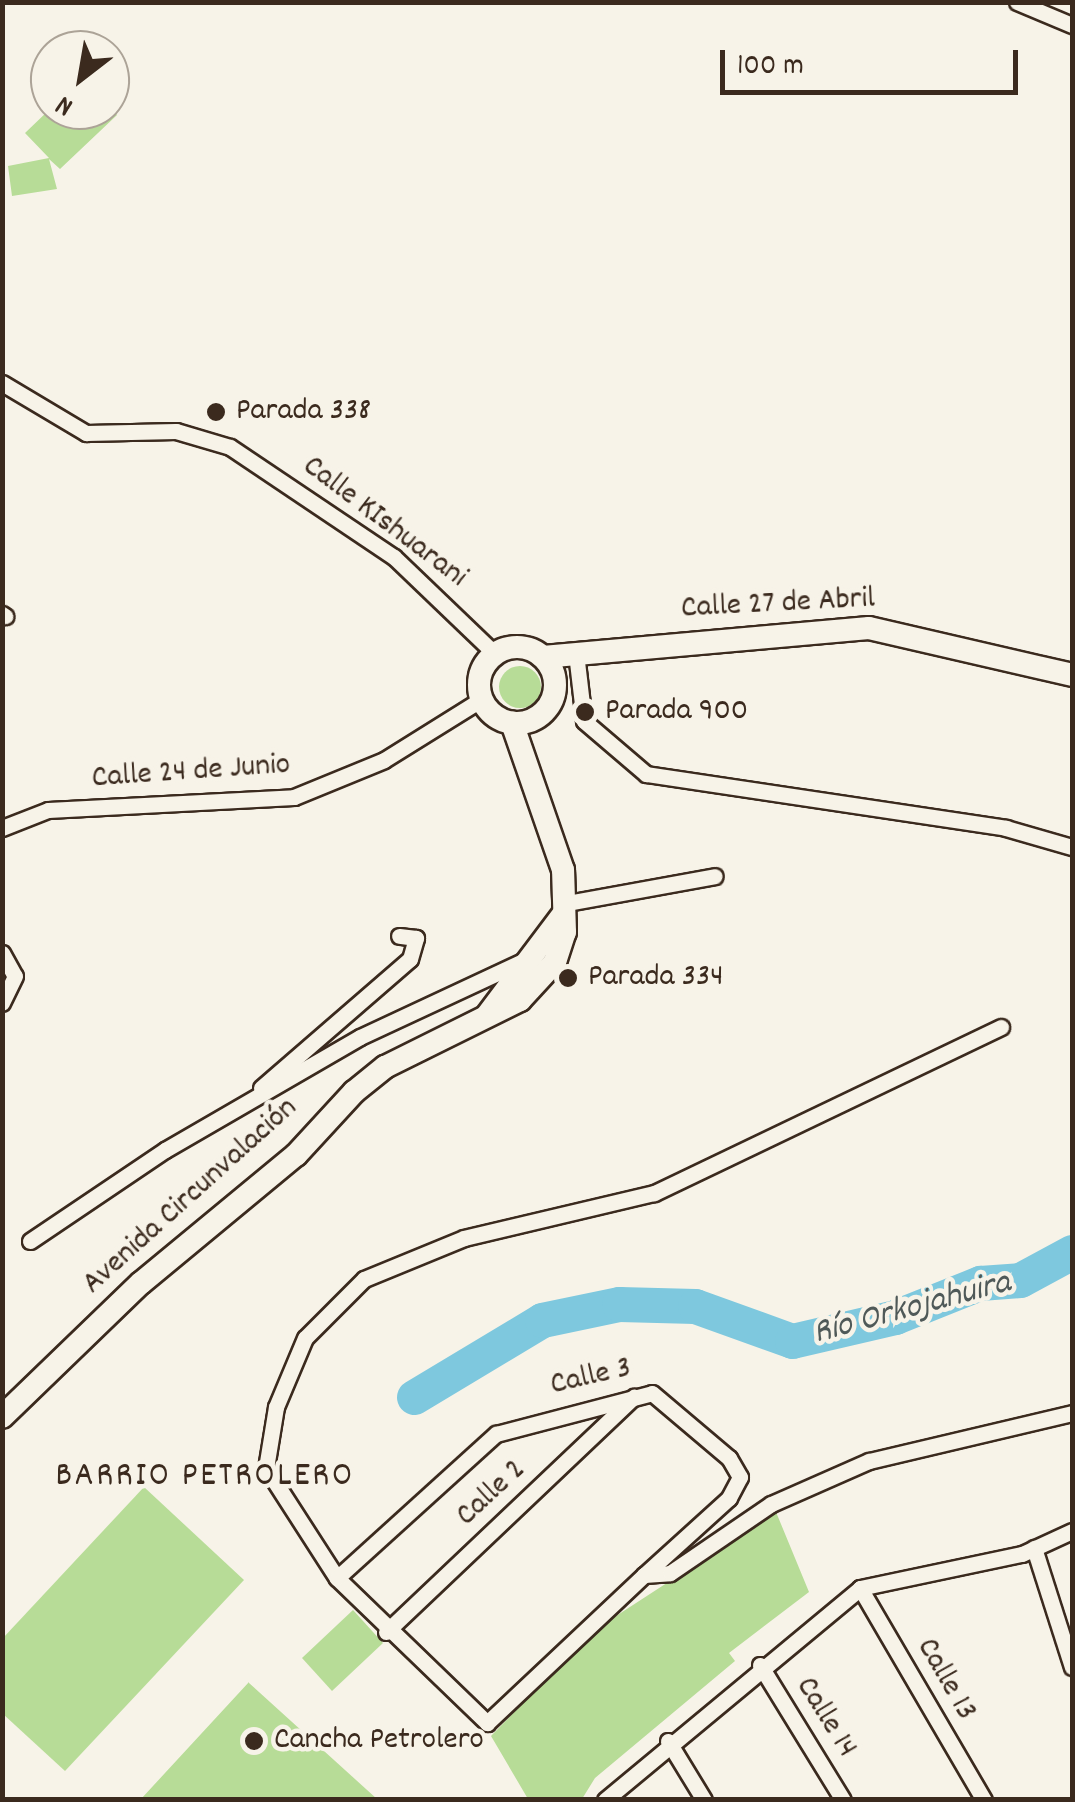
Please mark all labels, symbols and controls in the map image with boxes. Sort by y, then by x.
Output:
north arrow [30,30,130,130]
scale bar [725,30,1022,92]
text: 100 m [737,46,804,89]
text: N [49,83,82,125]
place label: Parada 338 [236,393,371,431]
marker: Parada 338 [205,401,227,423]
street label: Calle KIshuarani [294,449,474,597]
street label: Calle 27 de Abril [680,581,876,629]
place label: Parada 900 [605,693,748,731]
marker: Parada 900 [574,701,596,723]
street label: Calle 24 de Junio [91,747,291,799]
place label: Parada 334 [588,959,723,997]
marker: Parada 334 [557,967,579,989]
street label: Avenida Circunvalación [75,1090,307,1304]
water label: Río Orkojahuira [809,1262,1015,1356]
street label: Calle 3 [547,1350,635,1406]
street label: Calle 2 [449,1452,535,1536]
district label: BARRIO PETROLERO [56,1456,354,1498]
street label: Calle 13 [906,1632,984,1728]
street label: Calle 14 [785,1671,865,1765]
place label: Cancha Petrolero [274,1722,484,1760]
marker: Cancha Petrolero [243,1730,265,1752]

